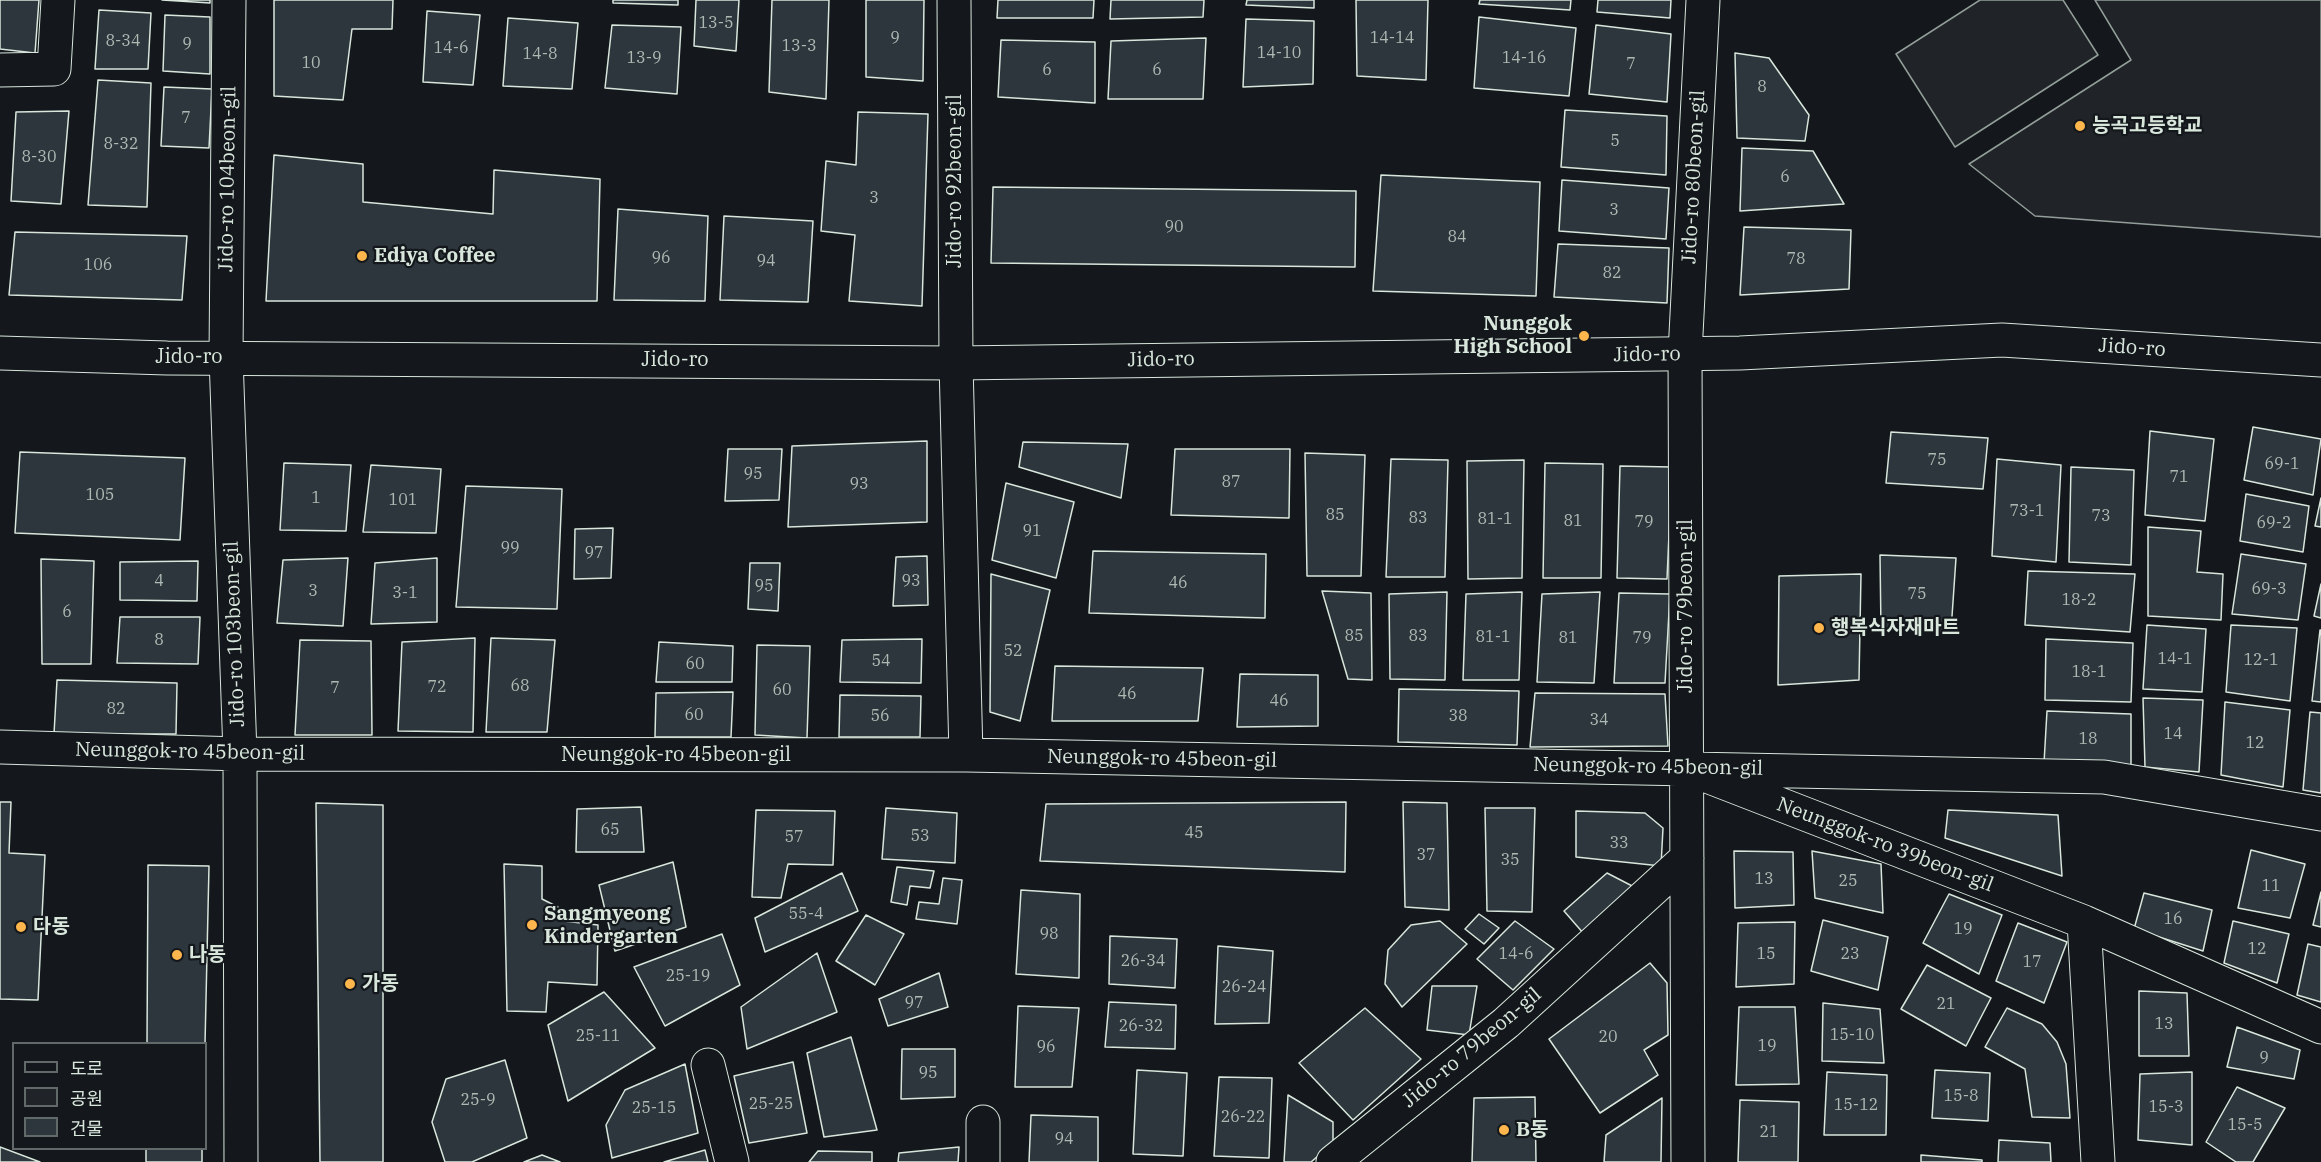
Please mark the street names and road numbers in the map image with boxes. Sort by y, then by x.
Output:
street label: Jido-ro 104beon-gil [214,86,242,272]
street label: Jido-ro 80beon-gil [1677,89,1711,265]
street label: Jido-ro 92beon-gil [943,94,967,268]
street label: Jido-ro [2098,334,2166,362]
street label: Jido-ro [1613,342,1681,368]
street label: Jido-ro [155,345,223,369]
street label: Jido-ro [1127,347,1195,373]
street label: Jido-ro [641,348,709,372]
street label: Jido-ro 79beon-gil [1674,519,1698,693]
street label: Jido-ro 103beon-gil [220,541,250,727]
street label: Neunggok-ro 45beon-gil [75,738,305,766]
street label: Neunggok-ro 45beon-gil [561,743,791,767]
street label: Neunggok-ro 45beon-gil [1047,745,1277,773]
street label: Neunggok-ro 45beon-gil [1533,753,1763,781]
street label: Neunggok-ro 39beon-gil [1773,793,1997,897]
street label: Jido-ro 79beon-gil [1398,983,1546,1113]

